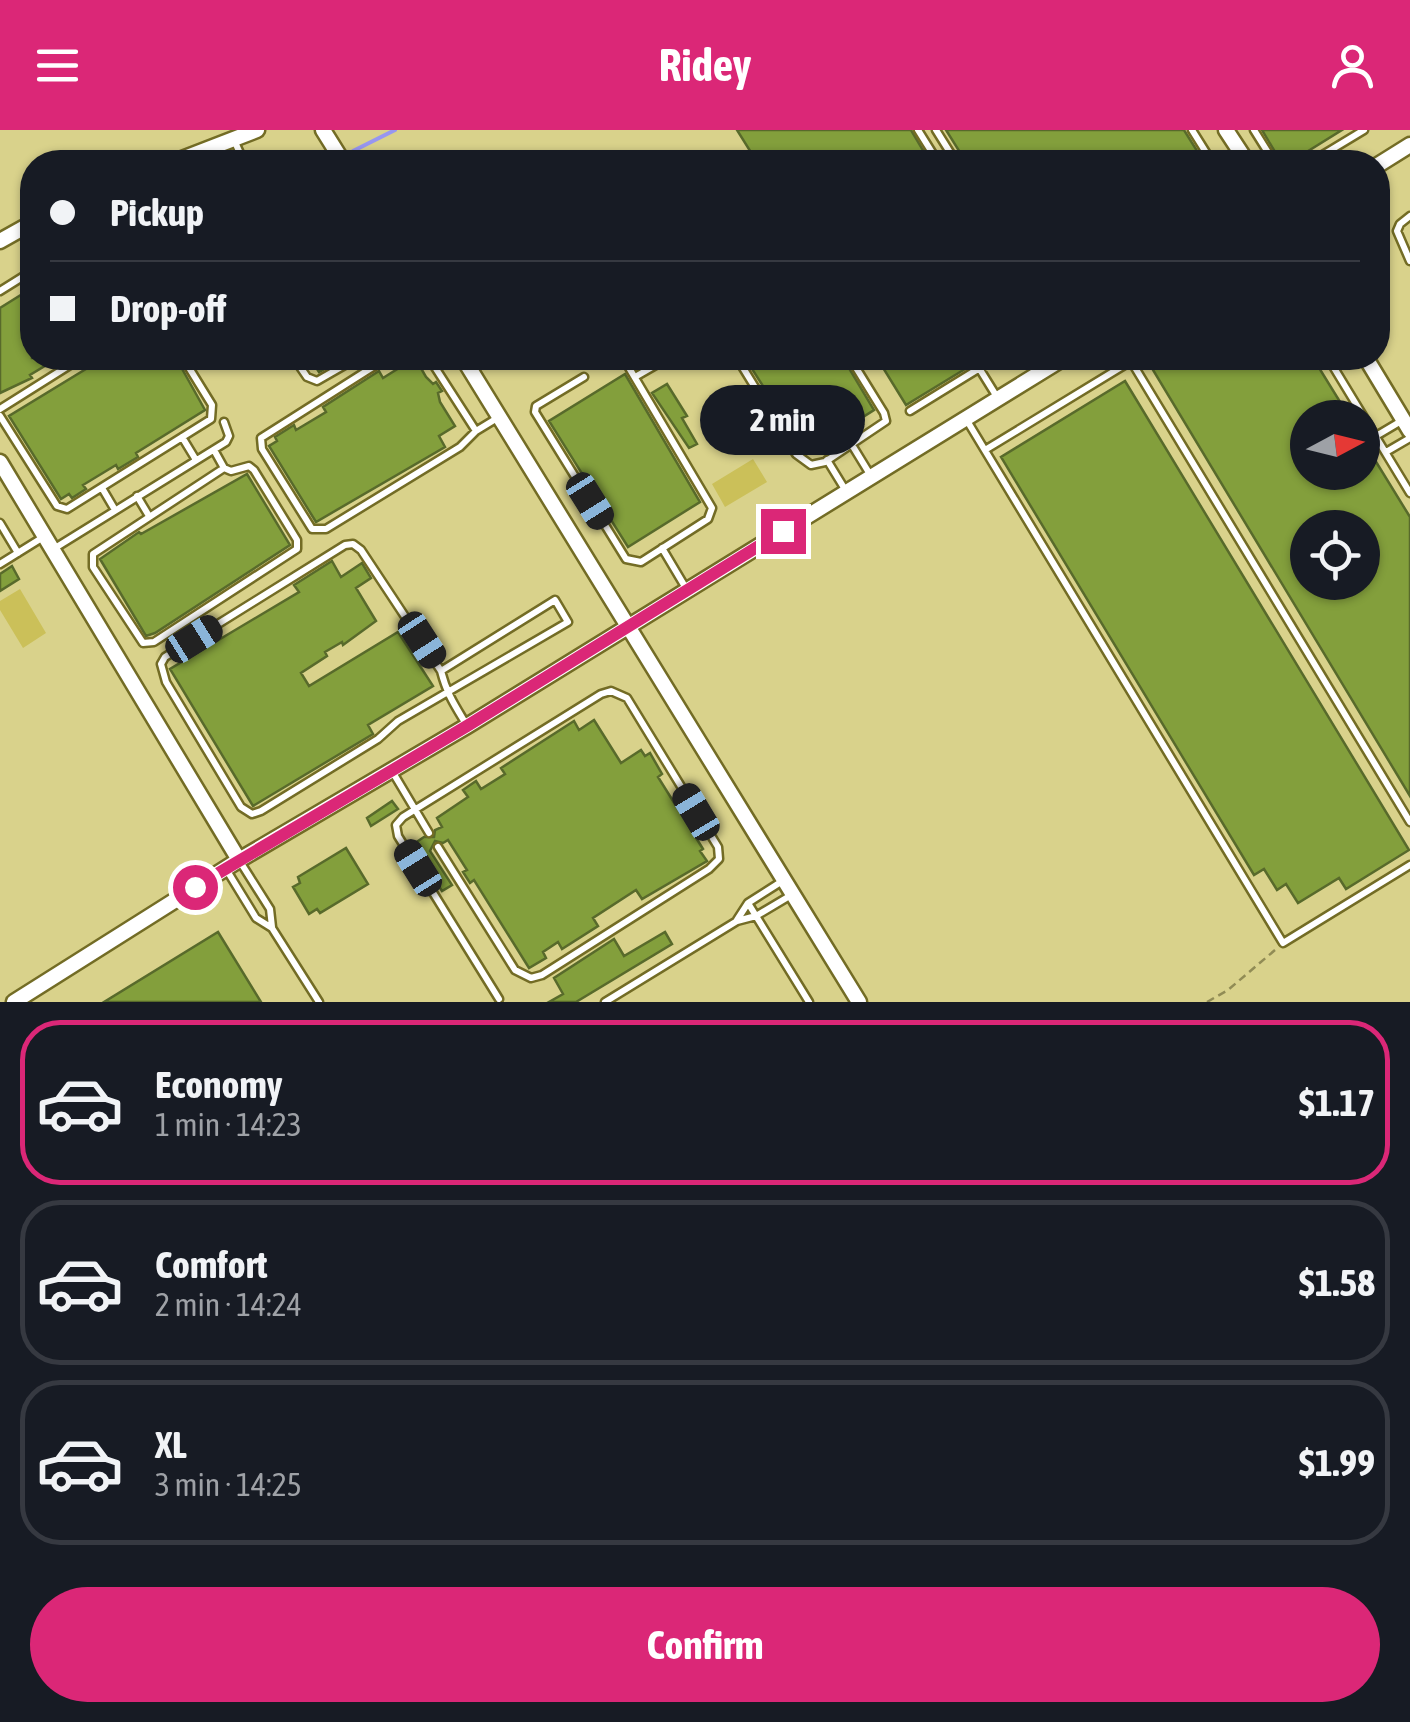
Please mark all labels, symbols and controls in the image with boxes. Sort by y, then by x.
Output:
icon: menu [30,38,85,93]
icon: person [1325,38,1380,93]
text: Ridey [659,39,751,91]
text: Pickup [110,191,204,234]
text: Drop-off [110,287,226,330]
callout: 2 min [700,386,866,456]
north arrow [1290,400,1380,490]
map controls [1290,400,1380,600]
text: 2 min [750,401,815,438]
car [561,468,619,534]
route end [761,509,806,554]
button: locate [1290,510,1380,600]
car [393,607,451,673]
car [161,610,227,668]
car [668,779,724,845]
car [389,835,447,901]
route start [173,865,218,910]
icon: car [35,1058,125,1148]
text: Economy [155,1063,282,1106]
text: $1.17 [1299,1081,1375,1124]
text: 1 min · 14:23 [155,1106,302,1143]
icon: car [35,1238,125,1328]
text: Comfort [155,1243,267,1286]
text: $1.58 [1299,1261,1375,1304]
text: 2 min · 14:24 [155,1286,302,1323]
icon: car [35,1418,125,1508]
text: XL [155,1423,187,1466]
text: $1.99 [1299,1441,1375,1484]
text: 3 min · 14:25 [155,1466,302,1503]
button: Confirm [30,1587,1380,1702]

